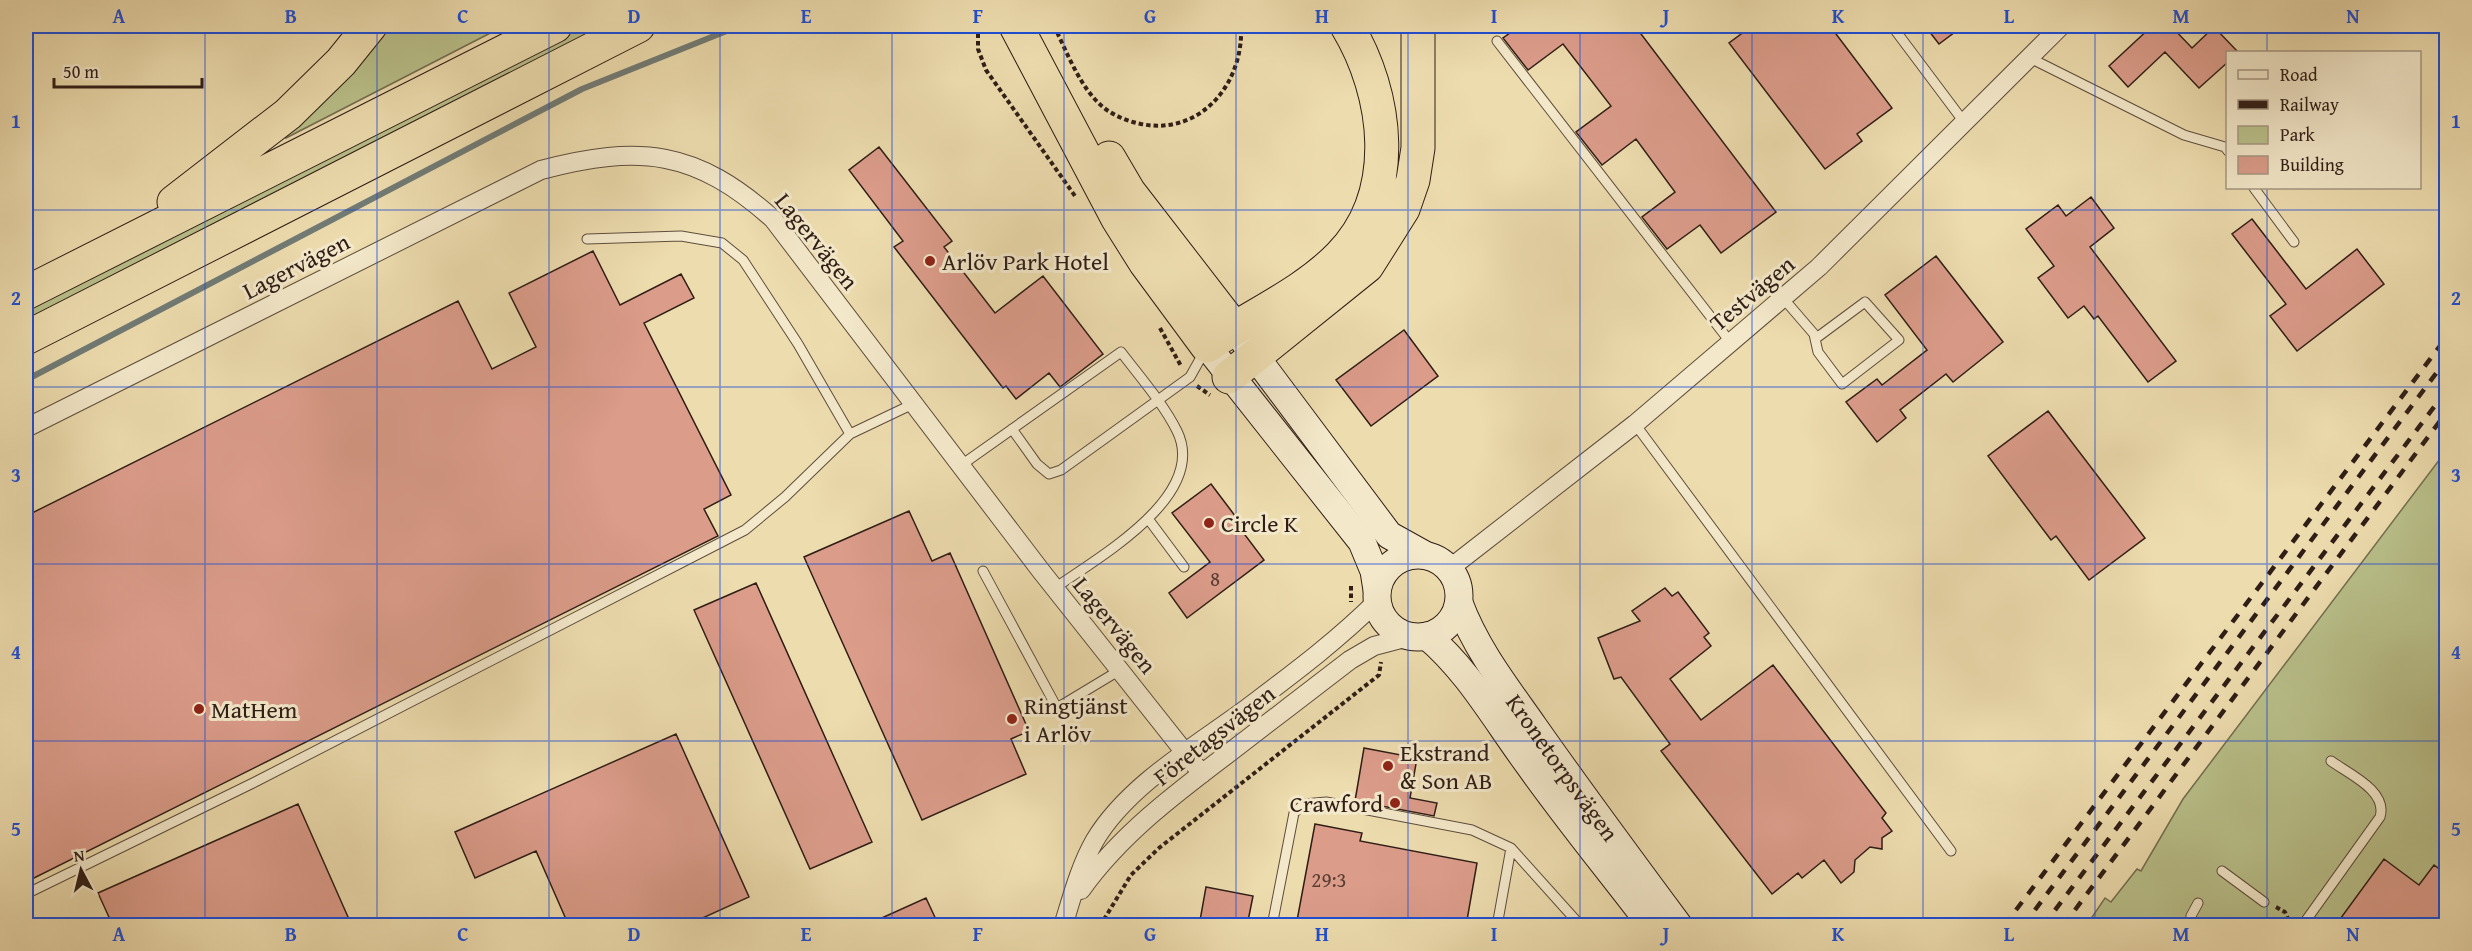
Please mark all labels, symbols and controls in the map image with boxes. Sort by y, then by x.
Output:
text: A [113,1,126,30]
text: B [285,1,297,30]
text: C [457,1,469,30]
text: D [627,1,641,30]
text: E [801,1,812,30]
text: F [973,1,983,30]
text: G [1144,1,1156,30]
text: H [1315,1,1329,30]
text: I [1491,1,1497,30]
text: J [1660,1,1670,30]
text: K [1832,1,1845,30]
text: L [2004,1,2015,30]
text: M [2172,1,2190,30]
text: N [2346,1,2360,30]
scale bar [54,51,202,89]
legend [2226,51,2421,189]
text: 50 m [63,58,99,85]
text: Road [2280,61,2318,88]
text: Railway [2280,91,2339,118]
text: 1 [11,106,21,135]
text: 1 [2451,106,2461,135]
text: Park [2280,121,2316,148]
text: Building [2280,151,2344,178]
street label: Lagervägen [767,185,867,298]
street label: Lagervägen [236,224,356,308]
place label: Arlöv Park Hotel [942,244,1109,279]
street label: Testvägen [1702,247,1803,339]
marker: Arlöv Park Hotel [923,254,937,268]
text: 2 [11,283,21,312]
text: 2 [2451,283,2461,312]
text: 3 [11,460,21,489]
text: 3 [2451,460,2461,489]
place label: Circle K [1221,506,1299,541]
marker: Circle K [1202,516,1216,530]
house number: 8 [1210,563,1220,594]
street label: Lagervägen [1065,569,1165,682]
text: 4 [11,637,21,666]
text: 4 [2451,637,2461,666]
street label: Företagsvägen [1146,676,1283,794]
street label: Kronetorpsvägen [1498,686,1628,849]
place label: Ringtjänst i Arlöv [1024,688,1128,751]
place label: MatHem [211,692,298,727]
marker: MatHem [192,702,206,716]
marker: Ringtjänst i Arlöv [1005,712,1019,726]
place label: Ekstrand & Son AB [1400,735,1492,798]
marker: Ekstrand & Son AB [1381,759,1395,773]
place label: Crawford [1290,786,1383,821]
marker: Crawford [1388,796,1402,810]
text: 5 [11,814,21,843]
text: 5 [2451,814,2461,843]
north arrow [51,840,111,900]
text: N [72,843,86,868]
house number: 29:3 [1311,864,1347,895]
text: A [113,919,126,948]
text: B [285,919,297,948]
text: C [457,919,469,948]
text: D [627,919,641,948]
text: E [801,919,812,948]
text: F [973,919,983,948]
text: G [1144,919,1156,948]
text: H [1315,919,1329,948]
text: I [1491,919,1497,948]
text: J [1660,919,1670,948]
text: K [1832,919,1845,948]
text: L [2004,919,2015,948]
text: M [2172,919,2190,948]
text: N [2346,919,2360,948]

